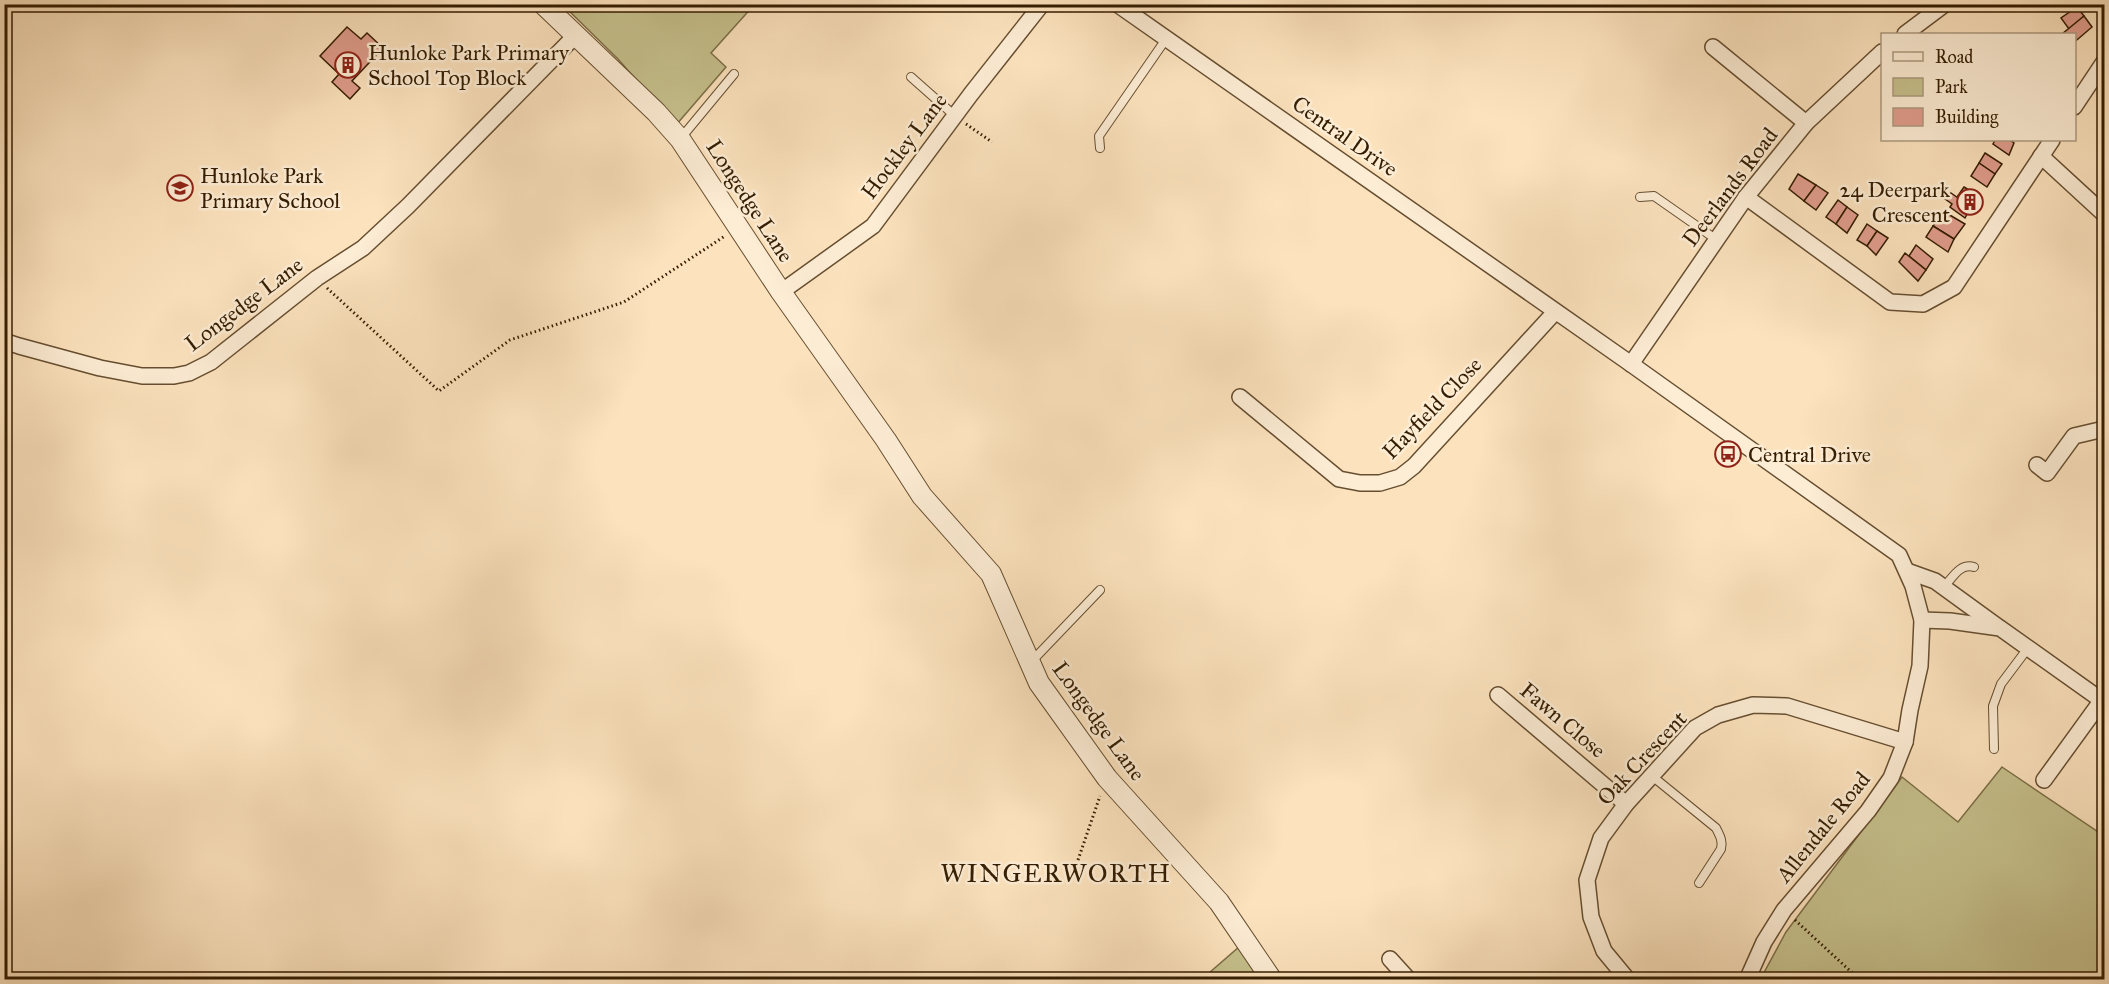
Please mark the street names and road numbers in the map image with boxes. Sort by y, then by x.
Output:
street label: Hockley Lane [855,88,953,204]
street label: Central Drive [1287,90,1403,182]
street label: Deerlands Road [1677,122,1783,252]
street label: Longedge Lane [700,135,800,267]
street label: Longedge Lane [180,251,308,357]
street label: Hayfield Close [1377,351,1487,465]
street label: Longedge Lane [1047,656,1151,786]
street label: Fawn Close [1515,676,1611,764]
street label: Oak Crescent [1591,705,1693,811]
street label: Allendale Road [1769,766,1876,889]

